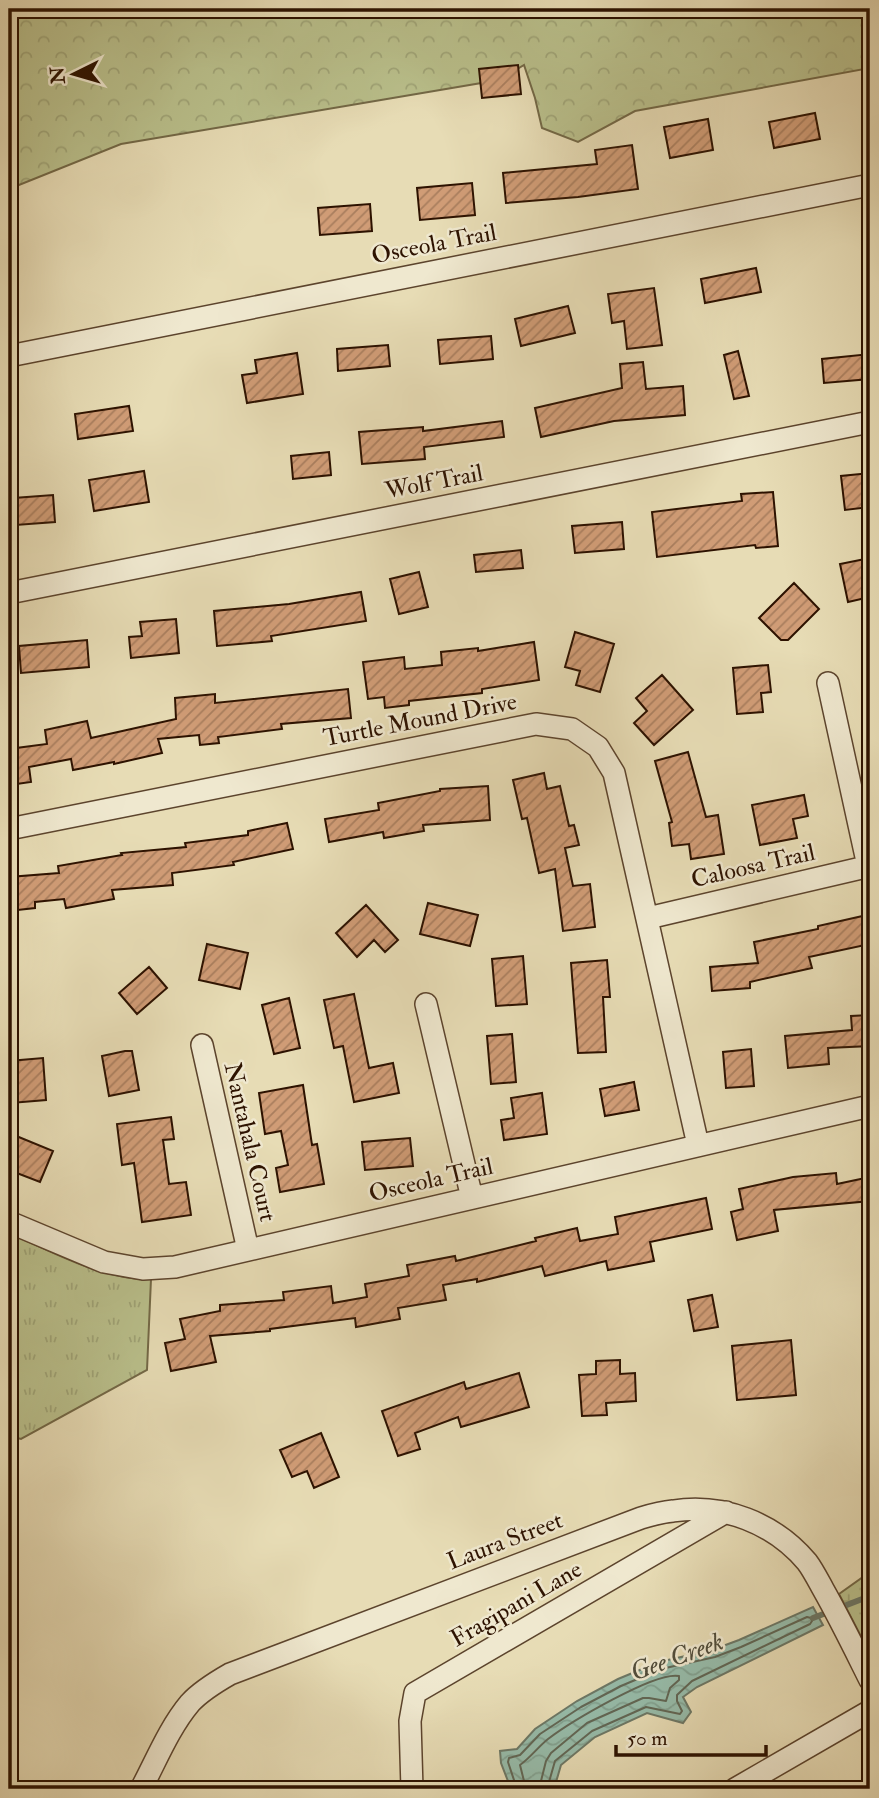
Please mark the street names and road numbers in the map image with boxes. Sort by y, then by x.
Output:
street label: Osceola Trail [369,217,499,271]
street label: Wolf Trail [381,457,486,507]
street label: Turtle Mound Drive [321,686,519,754]
street label: Caloosa Trail [688,837,818,895]
street label: Nantahala Court [217,1059,283,1225]
street label: Osceola Trail [366,1151,496,1209]
street label: Laura Street [443,1505,567,1577]
street label: Fragipani Lane [445,1554,587,1654]

